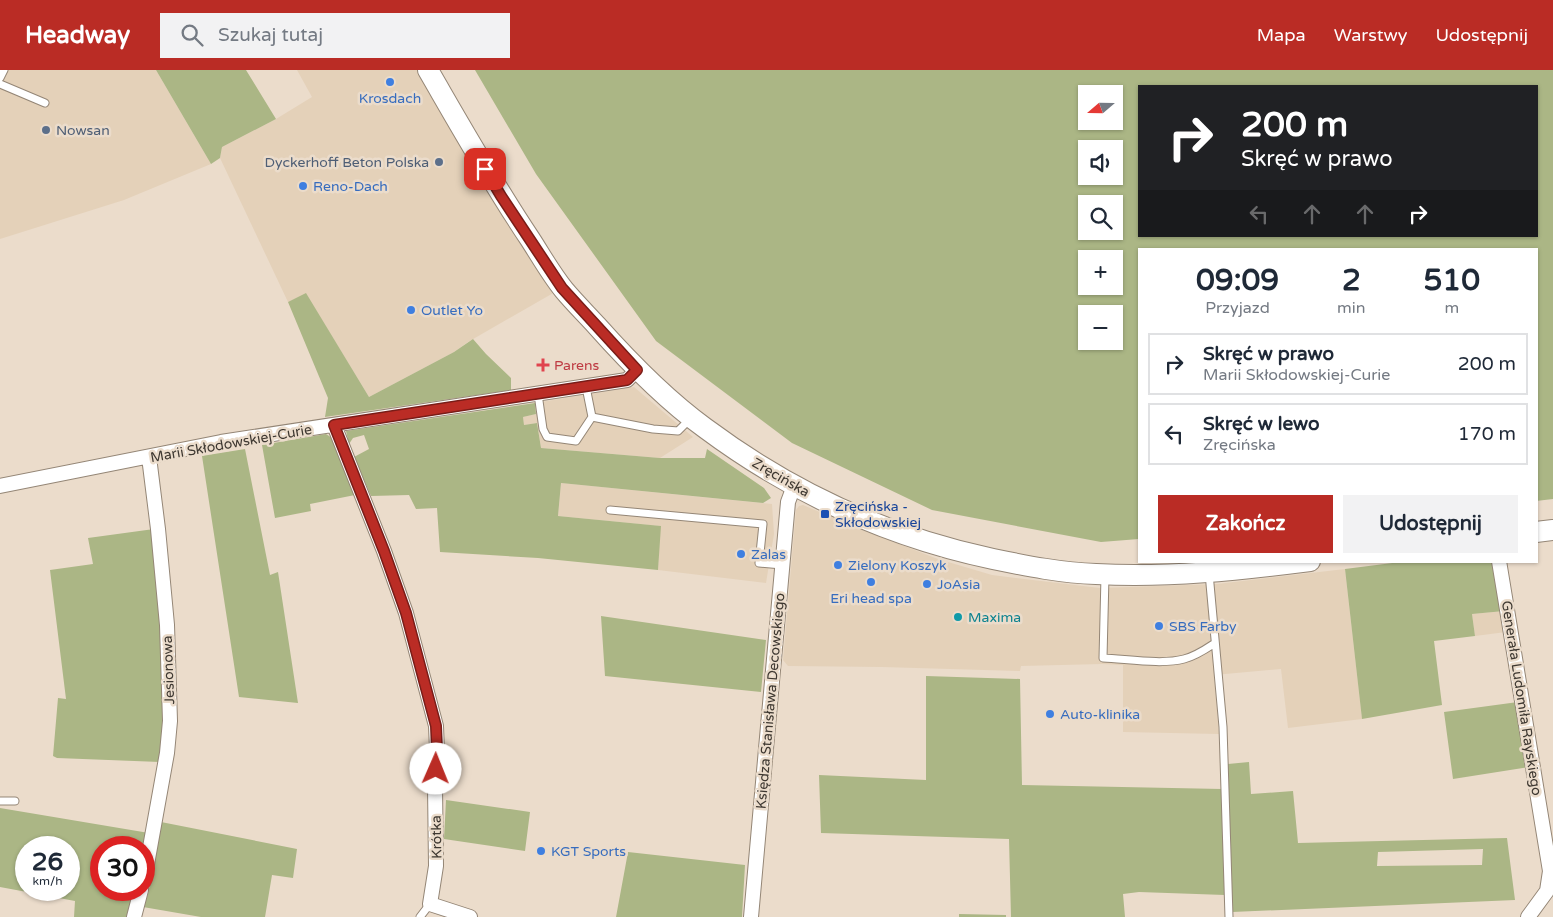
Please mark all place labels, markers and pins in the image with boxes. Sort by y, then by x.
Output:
marker: Krosdach [384,76,396,88]
place label: Krosdach [359,90,421,107]
place label: Nowsan [56,122,110,139]
marker: Nowsan [40,124,52,136]
pin [464,148,506,190]
place label: Dyckerhoff Beton Polska [265,154,429,171]
marker: Dyckerhoff Beton Polska [433,156,445,168]
place label: Reno-Dach [313,178,388,195]
marker: Reno-Dach [297,180,309,192]
place label: Outlet Yo [421,302,483,319]
marker: Outlet Yo [405,304,417,316]
place label: Parens [554,357,600,374]
marker: Parens [536,358,550,372]
place label: Zręcińska - Skłodowskiej [835,498,921,531]
marker: Zręcińska - Skłodowskiej [819,508,831,520]
place label: Zalas [751,546,786,563]
marker: Zalas [735,548,747,560]
place label: Zielony Koszyk [848,557,947,574]
marker: Zielony Koszyk [832,559,844,571]
marker: Eri head spa [865,576,877,588]
place label: JoAsia [937,576,980,593]
marker: JoAsia [921,578,933,590]
place label: Eri head spa [830,590,912,607]
place label: Maxima [968,609,1021,626]
marker: Maxima [952,611,964,623]
place label: SBS Farby [1169,618,1237,635]
marker: SBS Farby [1153,620,1165,632]
place label: Auto-klinika [1060,706,1140,723]
marker: Auto-klinika [1044,708,1056,720]
place label: KGT Sports [551,843,626,860]
marker: KGT Sports [535,845,547,857]

